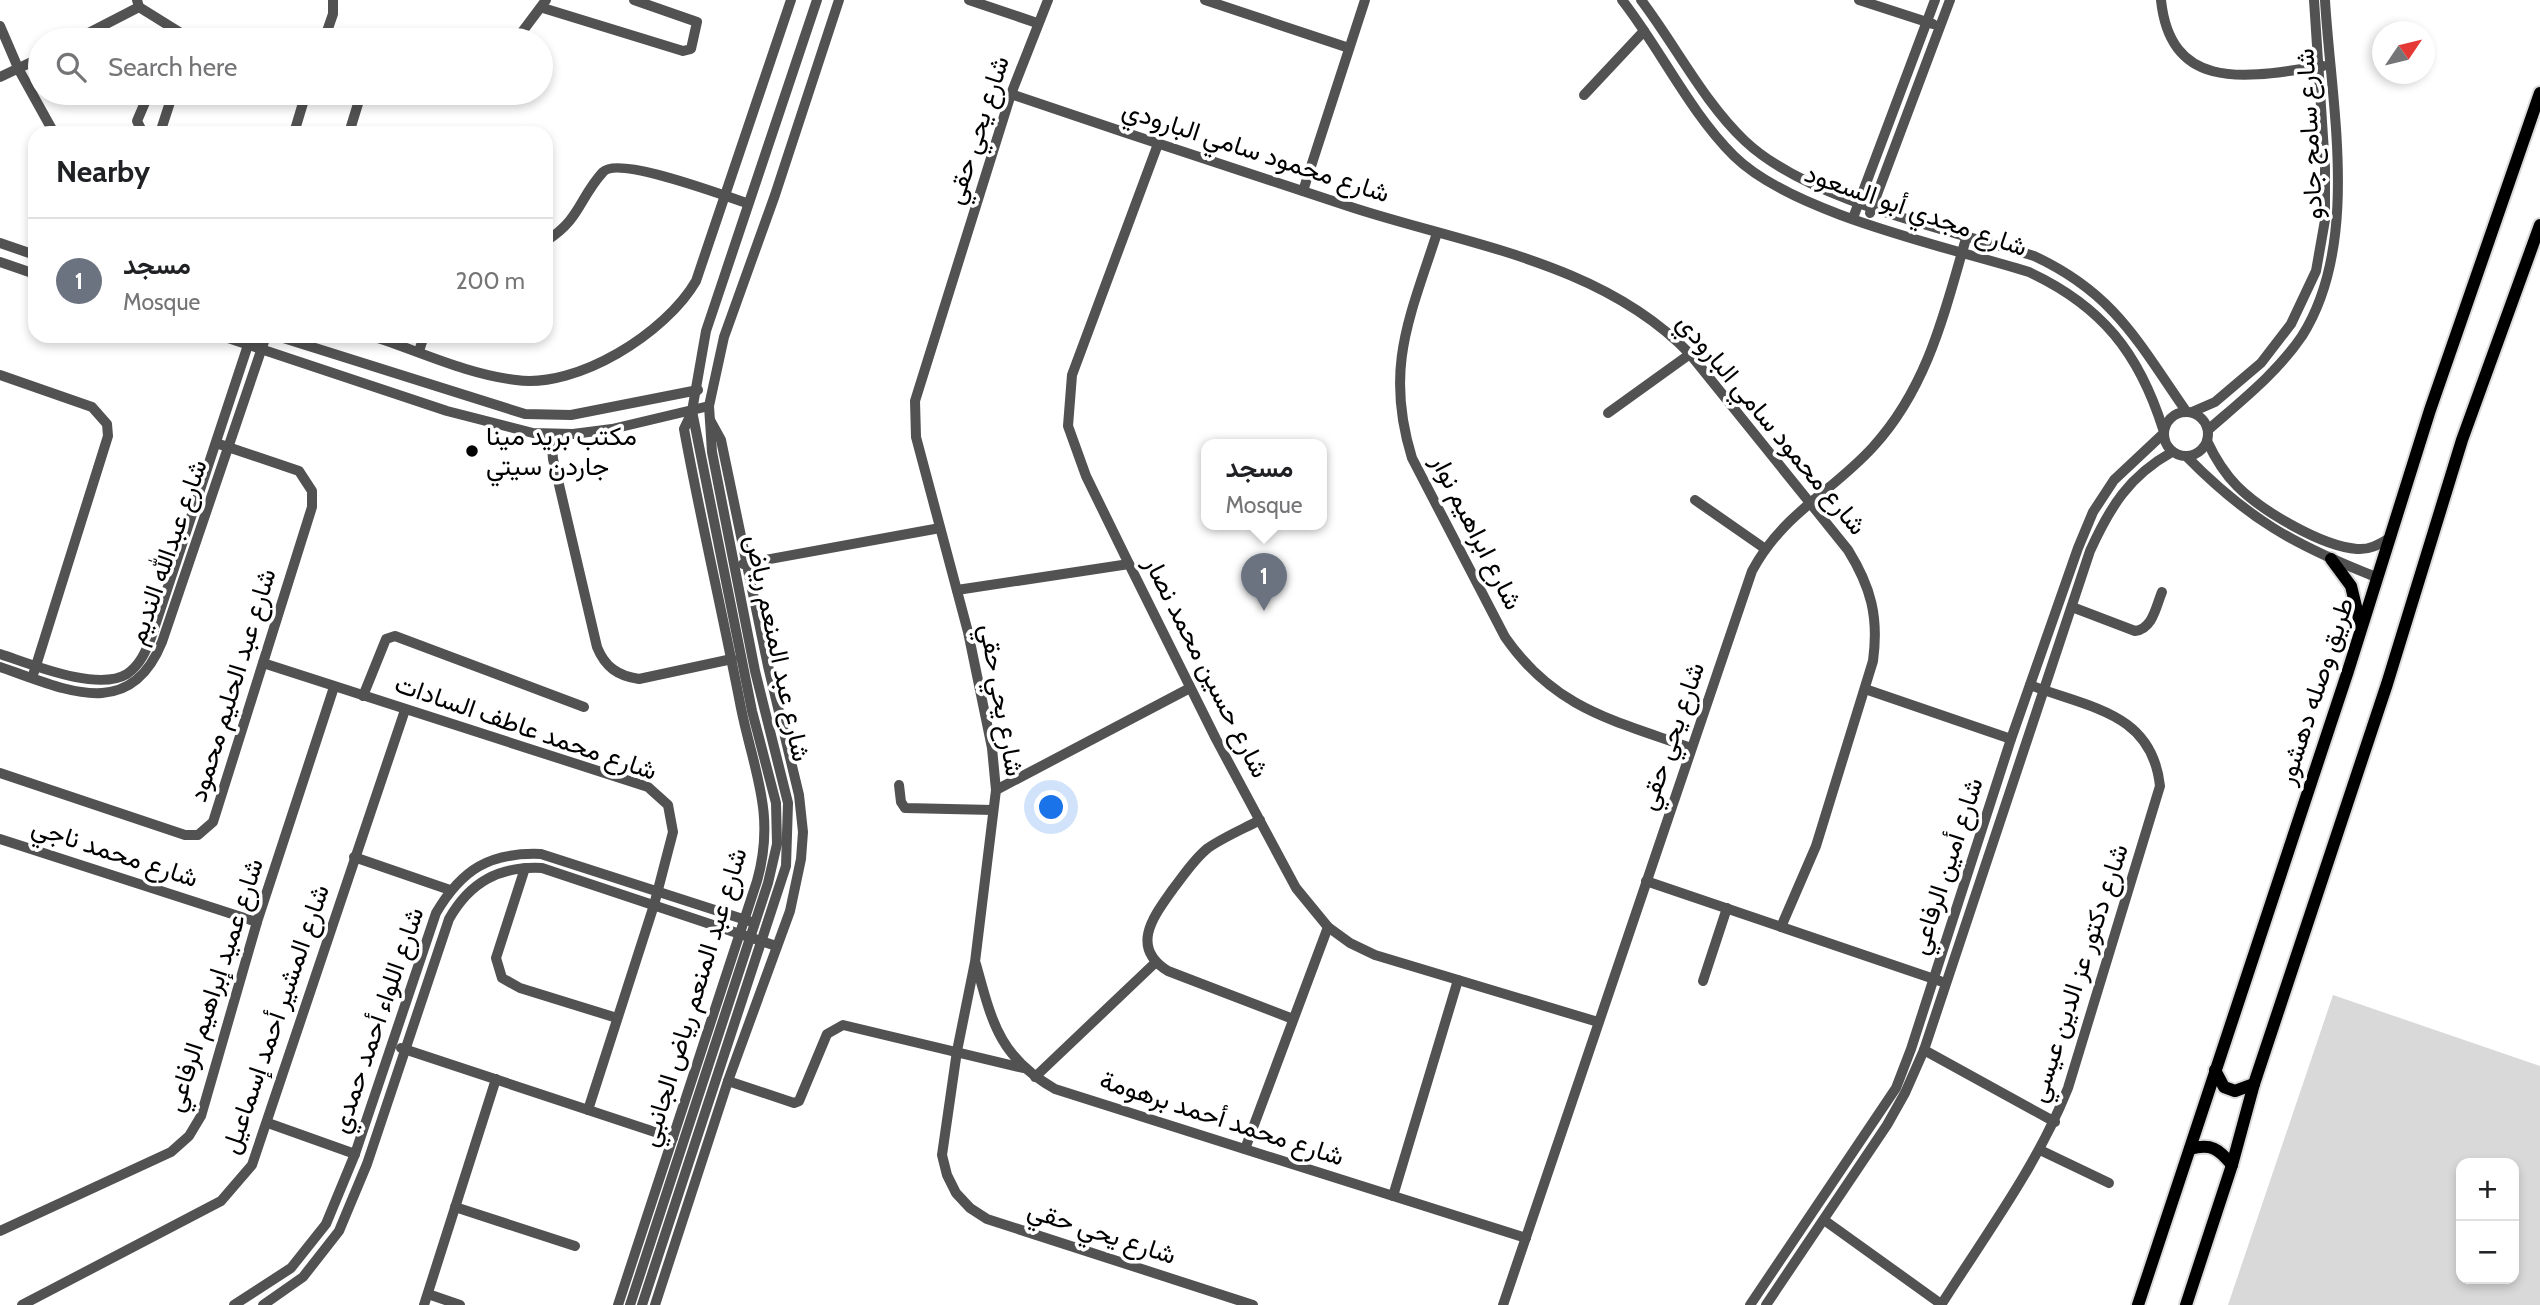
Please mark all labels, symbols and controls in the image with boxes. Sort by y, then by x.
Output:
north arrow [2372,21,2435,84]
search box [28,28,553,105]
icon: search [52,48,90,86]
street label: شارع سامح جادو [2289,48,2331,220]
text: Search here [108,51,237,83]
street label: شارع يحي حقي [938,52,1021,210]
street label: شارع محمود سامي البارودي [1117,93,1394,214]
text: Nearby [56,153,150,190]
street label: شارع مجدي أبو السعود [1799,157,2031,268]
text: مسجد [123,249,191,281]
text: 1 [75,267,83,295]
text: 200 m [455,267,525,295]
text: Mosque [123,288,200,316]
street label: شارع محمود سامي البارودي [1666,307,1874,544]
place label: مكتب بريد مينا جاردن سيتي [486,420,637,487]
popup [1201,439,1327,530]
marker: مكتب بريد مينا جاردن سيتي [464,443,480,459]
street label: شارع ابراهيم نوار [1422,448,1530,616]
text: مسجد [1225,452,1293,484]
street label: شارع عبدالله النديم [120,455,216,649]
text: Mosque [1225,491,1303,519]
street label: شارع عبد المنعم رياض [736,532,818,765]
street label: شارع حسين محمد نصار [1135,550,1277,784]
pin: 1 [1241,553,1287,611]
street label: شارع عبد الحليم محمود [181,565,285,806]
street label: طريق وصله دهشور [2269,593,2360,790]
street label: شارع يحي حقي [968,621,1031,779]
street label: شارع يحي حقي [1631,658,1716,816]
street label: شارع محمد عاطف السادات [390,667,661,789]
street label: شارع أمين الرفاعي [1902,774,1994,960]
your location [1034,790,1068,824]
street label: شارع محمد ناجي [26,810,202,899]
street label: شارع دكتور عز الدين عيسي [2021,840,2140,1108]
street label: شارع عبد المنعم رياض الجانبي [632,844,758,1152]
street label: شارع عميد إبراهيم الرفاعي [158,854,275,1117]
street label: شارع المشير أحمد إسماعيل [214,880,338,1158]
street label: شارع اللواء أحمد حمدي [323,903,435,1139]
street label: شارع محمد أحمد برهومة [1095,1063,1348,1175]
map controls [2456,1158,2519,1284]
button: + [2456,1158,2519,1221]
street label: شارع يحي حقي [1022,1193,1180,1276]
button: − [2456,1221,2519,1284]

